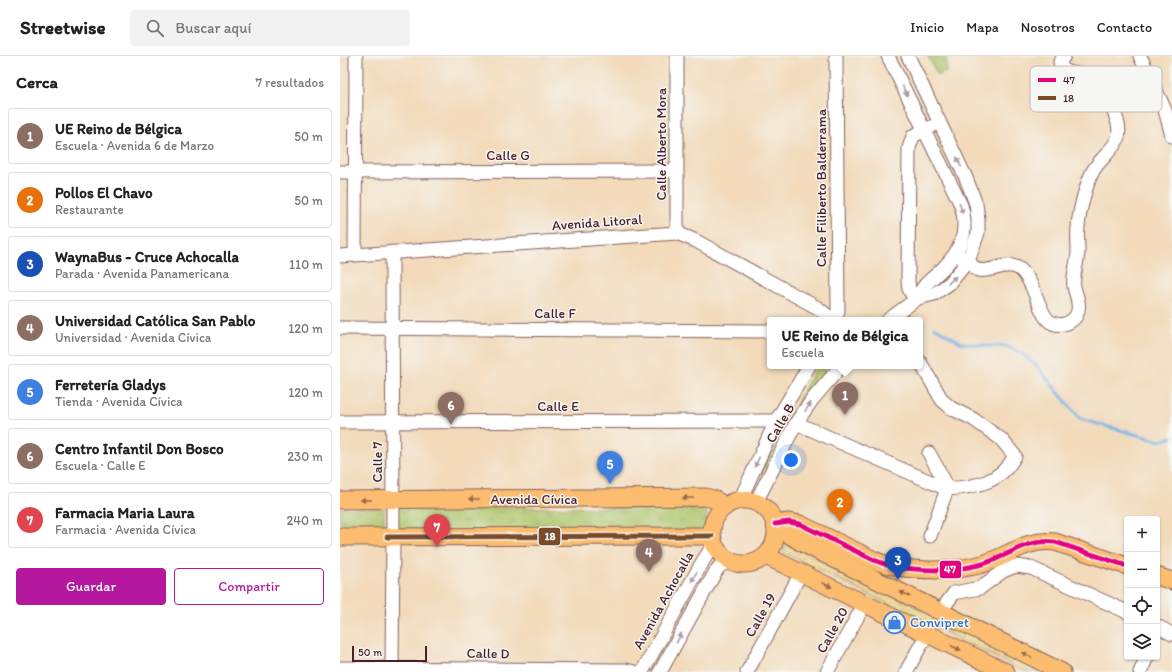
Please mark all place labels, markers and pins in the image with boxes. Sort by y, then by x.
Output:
pin: 1 [832,382,858,415]
pin: 6 [438,392,464,425]
pin: 5 [597,451,623,484]
pin: 2 [827,489,853,522]
pin: 7 [424,514,450,547]
pin: 4 [636,539,662,572]
pin: 3 [885,547,911,580]
shop icon: Convipret [881,609,907,635]
place label: Convipret [910,614,969,631]

